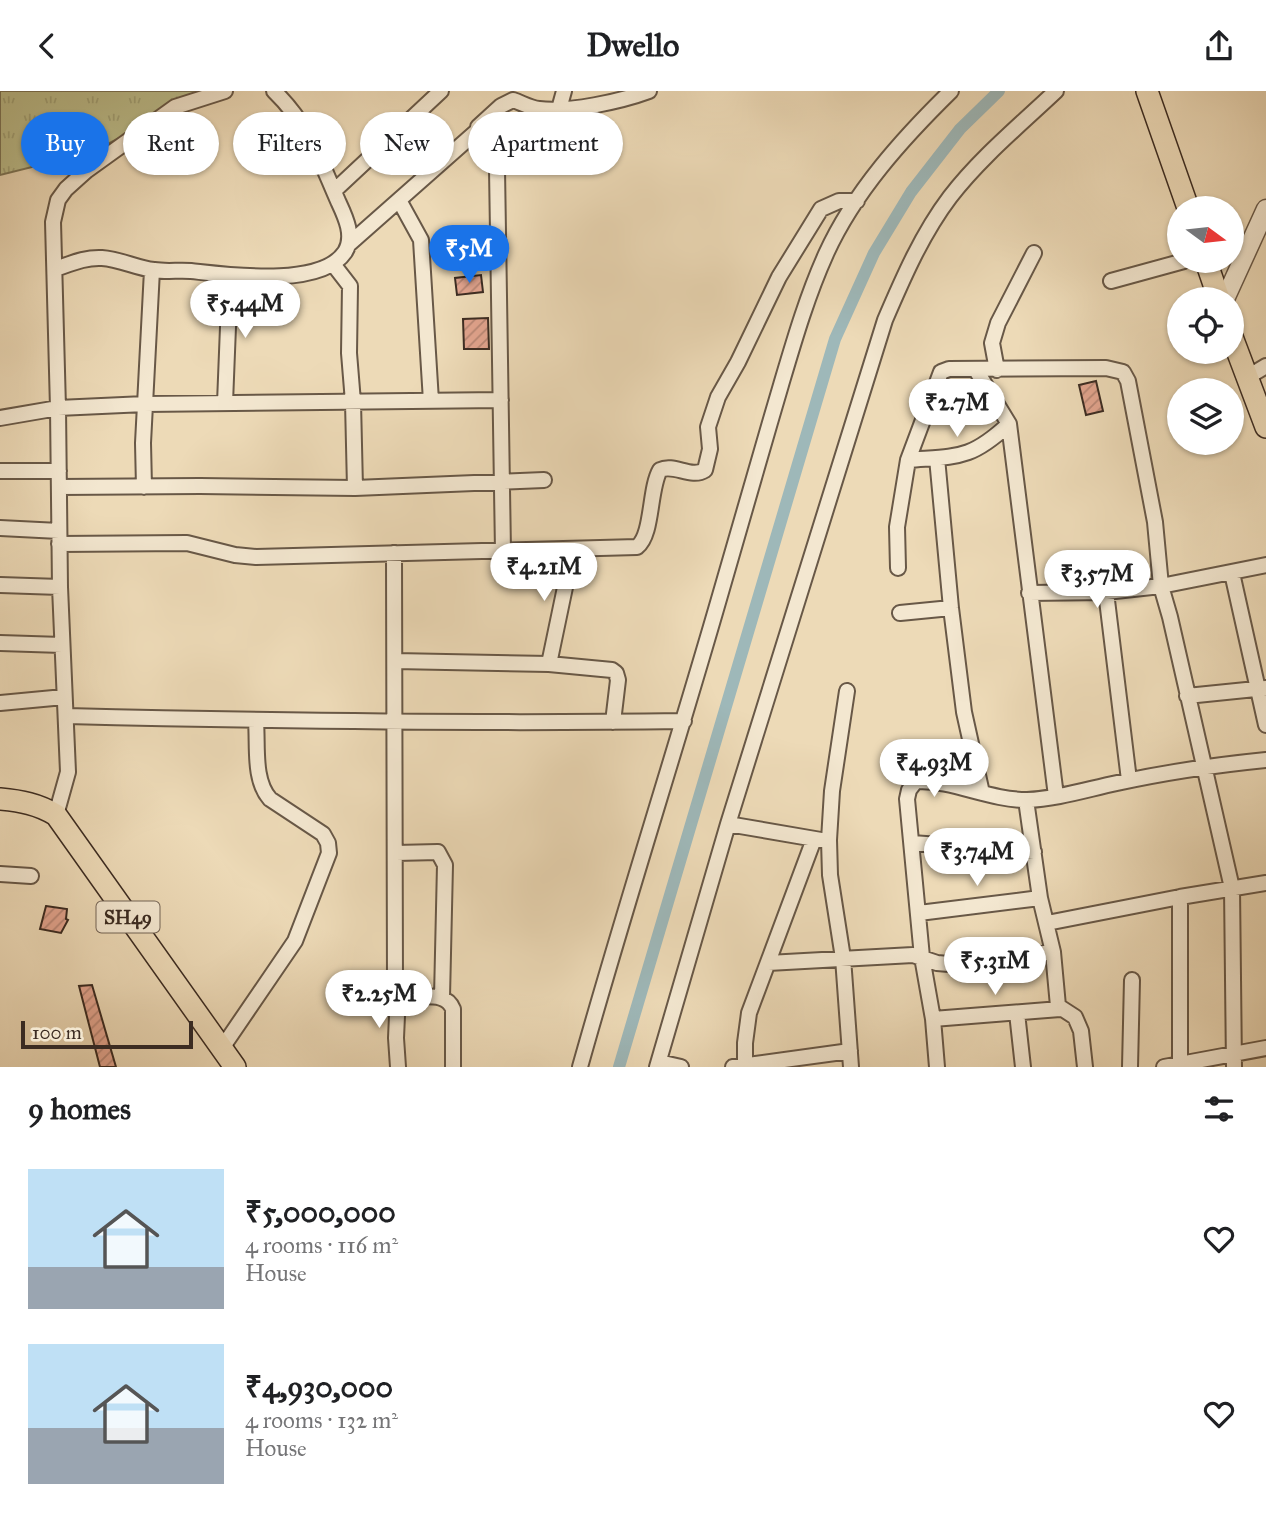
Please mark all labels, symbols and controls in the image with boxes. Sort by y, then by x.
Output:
text: Dwello [587,26,679,65]
icon: back [28,27,66,65]
icon: share [1200,27,1238,65]
chip: Buy [21,112,109,175]
chip: Rent [123,112,219,175]
chip: Filters [233,112,346,175]
chip: New [360,112,454,175]
chip: Apartment [468,112,623,175]
north arrow [1167,196,1244,273]
map controls [1167,196,1244,455]
pin: ₹5M [435,225,503,285]
text: ₹5M [445,234,493,262]
pin: ₹5.44M [188,281,302,340]
button: locate [1167,287,1244,364]
text: ₹5.44M [206,289,284,317]
button: layers [1167,378,1244,455]
pin: ₹2.7M [908,379,1006,439]
text: ₹2.7M [925,388,989,416]
pin: ₹4.21M [487,543,601,603]
pin: ₹3.57M [1040,551,1154,610]
text: ₹4.21M [506,552,582,580]
text: ₹3.57M [1060,559,1134,587]
pin: ₹4.93M [877,739,991,799]
text: ₹4.93M [896,748,972,776]
pin: ₹3.74M [920,829,1034,888]
text: ₹3.74M [940,837,1014,865]
road number: SH49 [96,901,160,933]
pin: ₹5.31M [938,937,1052,997]
text: ₹5.31M [960,946,1030,974]
pin: ₹2.25M [322,971,436,1030]
text: ₹2.25M [341,979,417,1007]
scale bar [21,1018,192,1050]
text: 100 m [32,1021,82,1044]
icon: filters [1200,1090,1238,1128]
text: 9 homes [28,1091,131,1127]
text: ₹5,000,000 [245,1194,396,1230]
icon: home [84,1197,168,1281]
icon: heart [1200,1220,1238,1258]
text: 4 rooms · 116 m² [245,1231,398,1259]
text: House [245,1259,307,1287]
text: ₹4,930,000 [245,1369,393,1405]
icon: home [84,1372,168,1456]
icon: heart [1200,1395,1238,1433]
text: 4 rooms · 132 m² [245,1406,398,1434]
text: House [245,1434,307,1462]

